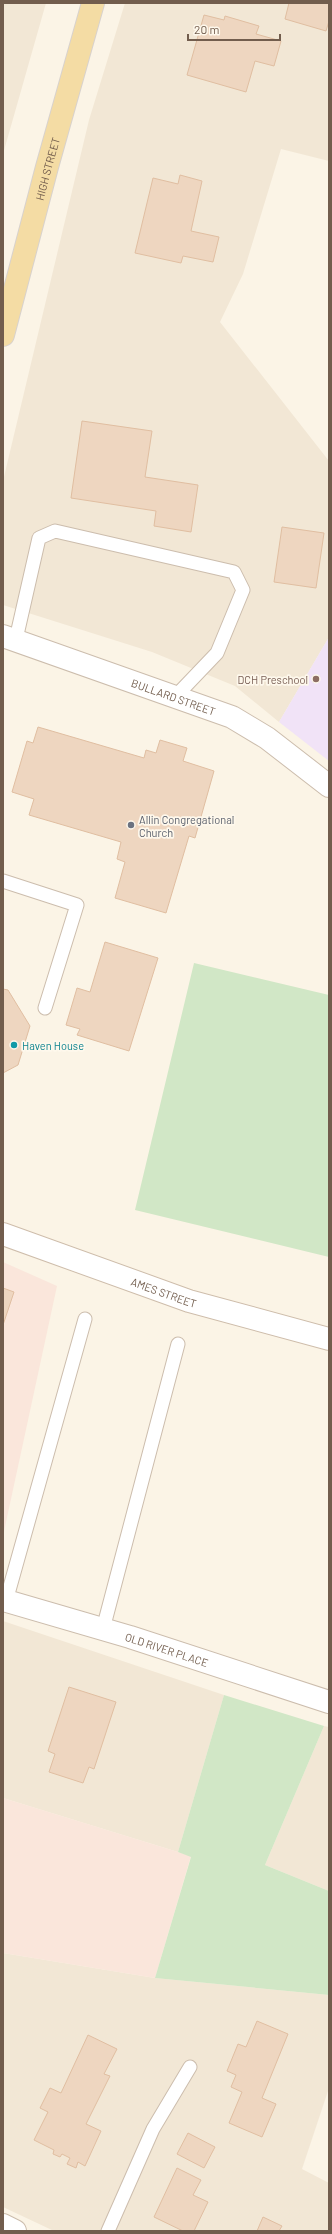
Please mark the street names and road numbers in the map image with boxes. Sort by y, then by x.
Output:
street label: HIGH STREET [32,136,62,202]
street label: BULLARD STREET [130,676,217,717]
street label: AMES STREET [129,1274,198,1309]
street label: OLD RIVER PLACE [124,1629,210,1669]

